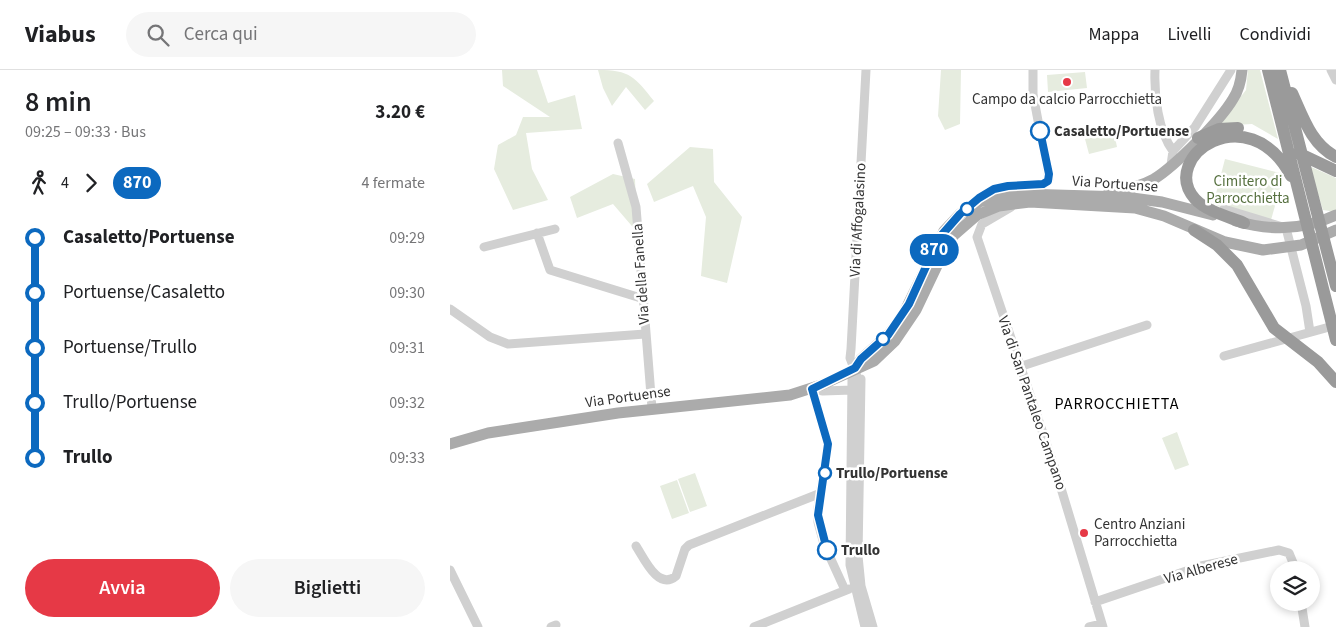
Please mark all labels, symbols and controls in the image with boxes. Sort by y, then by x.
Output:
search box [126,12,476,57]
text: Viabus [25,17,96,52]
icon: search [144,21,172,49]
text: Cerca qui [184,21,258,48]
text: Mappa [1088,22,1139,47]
text: Livelli [1167,22,1211,47]
text: Condividi [1239,22,1311,47]
marker: Campo da calcio Parrocchietta [1061,76,1073,88]
text: 8 min [25,82,92,122]
place label: Campo da calcio Parrocchietta [972,89,1162,110]
text: 3.20 € [375,99,425,126]
text: 09:25 – 09:33 · Bus [25,121,146,143]
marker: Casaletto/Portuense [1030,121,1050,141]
place label: Casaletto/Portuense [1054,121,1190,142]
street label: Via di Affogalasino [845,162,871,278]
icon: walk [25,169,53,197]
icon: forward [77,169,105,197]
text: 870 [123,170,151,195]
street label: Via Portuense [1071,171,1159,197]
park label: Cimitero di Parrocchietta [1206,171,1290,209]
text: 4 [61,172,69,194]
text: 4 fermate [362,172,425,194]
unlabelled marker [960,202,974,216]
street label: Via della Fanella [627,223,655,325]
text: Casaletto/Portuense [63,224,234,251]
text: 09:29 [389,227,425,249]
line badge: 870 [905,234,963,266]
text: 870 [920,237,948,262]
text: Portuense/Casaletto [63,279,225,306]
text: 09:30 [389,282,425,304]
street label: Via di San Pantaleo Campano [992,313,1072,493]
unlabelled marker [876,332,890,346]
text: Portuense/Trullo [63,334,197,361]
text: 09:31 [389,337,425,359]
street label: Via Portuense [584,381,672,413]
text: Trullo/Portuense [63,389,197,416]
text: 09:32 [389,392,425,414]
district label: PARROCCHIETTA [1055,393,1179,415]
text: Trullo [63,444,113,471]
text: 09:33 [389,447,425,469]
place label: Trullo/Portuense [836,463,948,484]
marker: Trullo/Portuense [818,466,832,480]
place label: Centro Anziani Parrocchietta [1094,514,1185,552]
marker: Centro Anziani Parrocchietta [1078,527,1090,539]
marker: Trullo [817,540,837,560]
place label: Trullo [841,540,880,561]
street label: Via Alberese [1162,548,1240,590]
button: Avvia [25,559,220,617]
button: Biglietti [230,559,425,617]
map controls [1270,561,1320,611]
button: layers [1270,561,1320,611]

